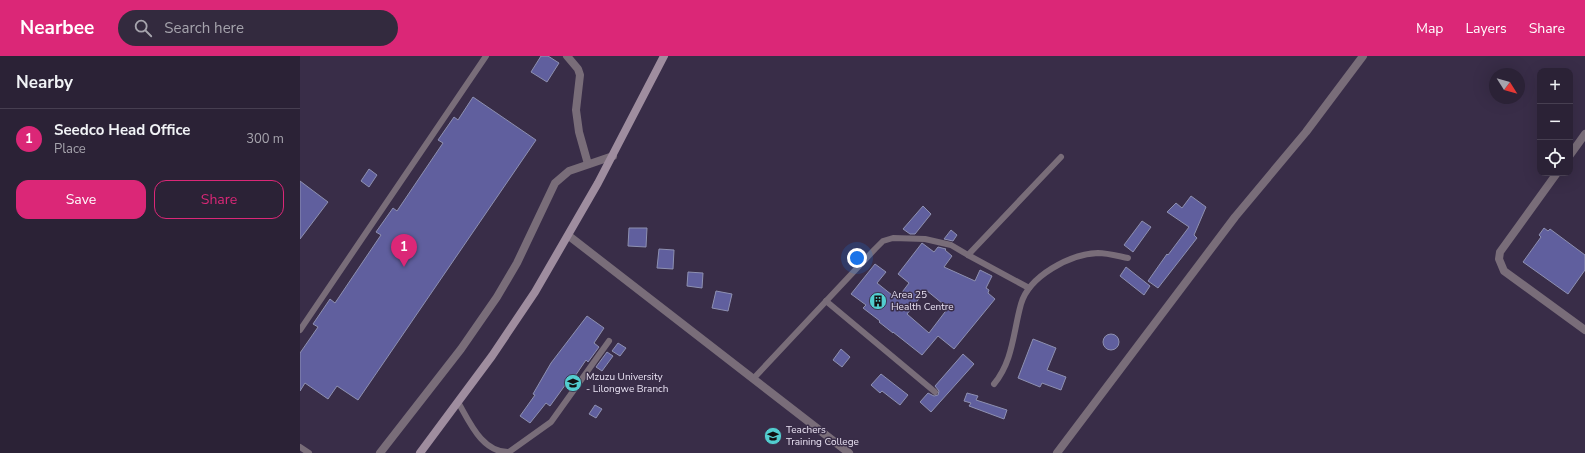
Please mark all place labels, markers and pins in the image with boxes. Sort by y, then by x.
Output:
pin: 1 [391,234,417,267]
place label: Area 25 Health Centre [891,288,954,314]
building icon: Area 25 Health Centre [868,291,888,311]
place label: Mzuzu University - Lilongwe Branch [586,370,668,396]
school or university icon: Mzuzu University - Lilongwe Branch [563,373,583,393]
place label: Teachers Training College [786,423,859,449]
school or university icon: Teachers Training College [763,426,783,446]

